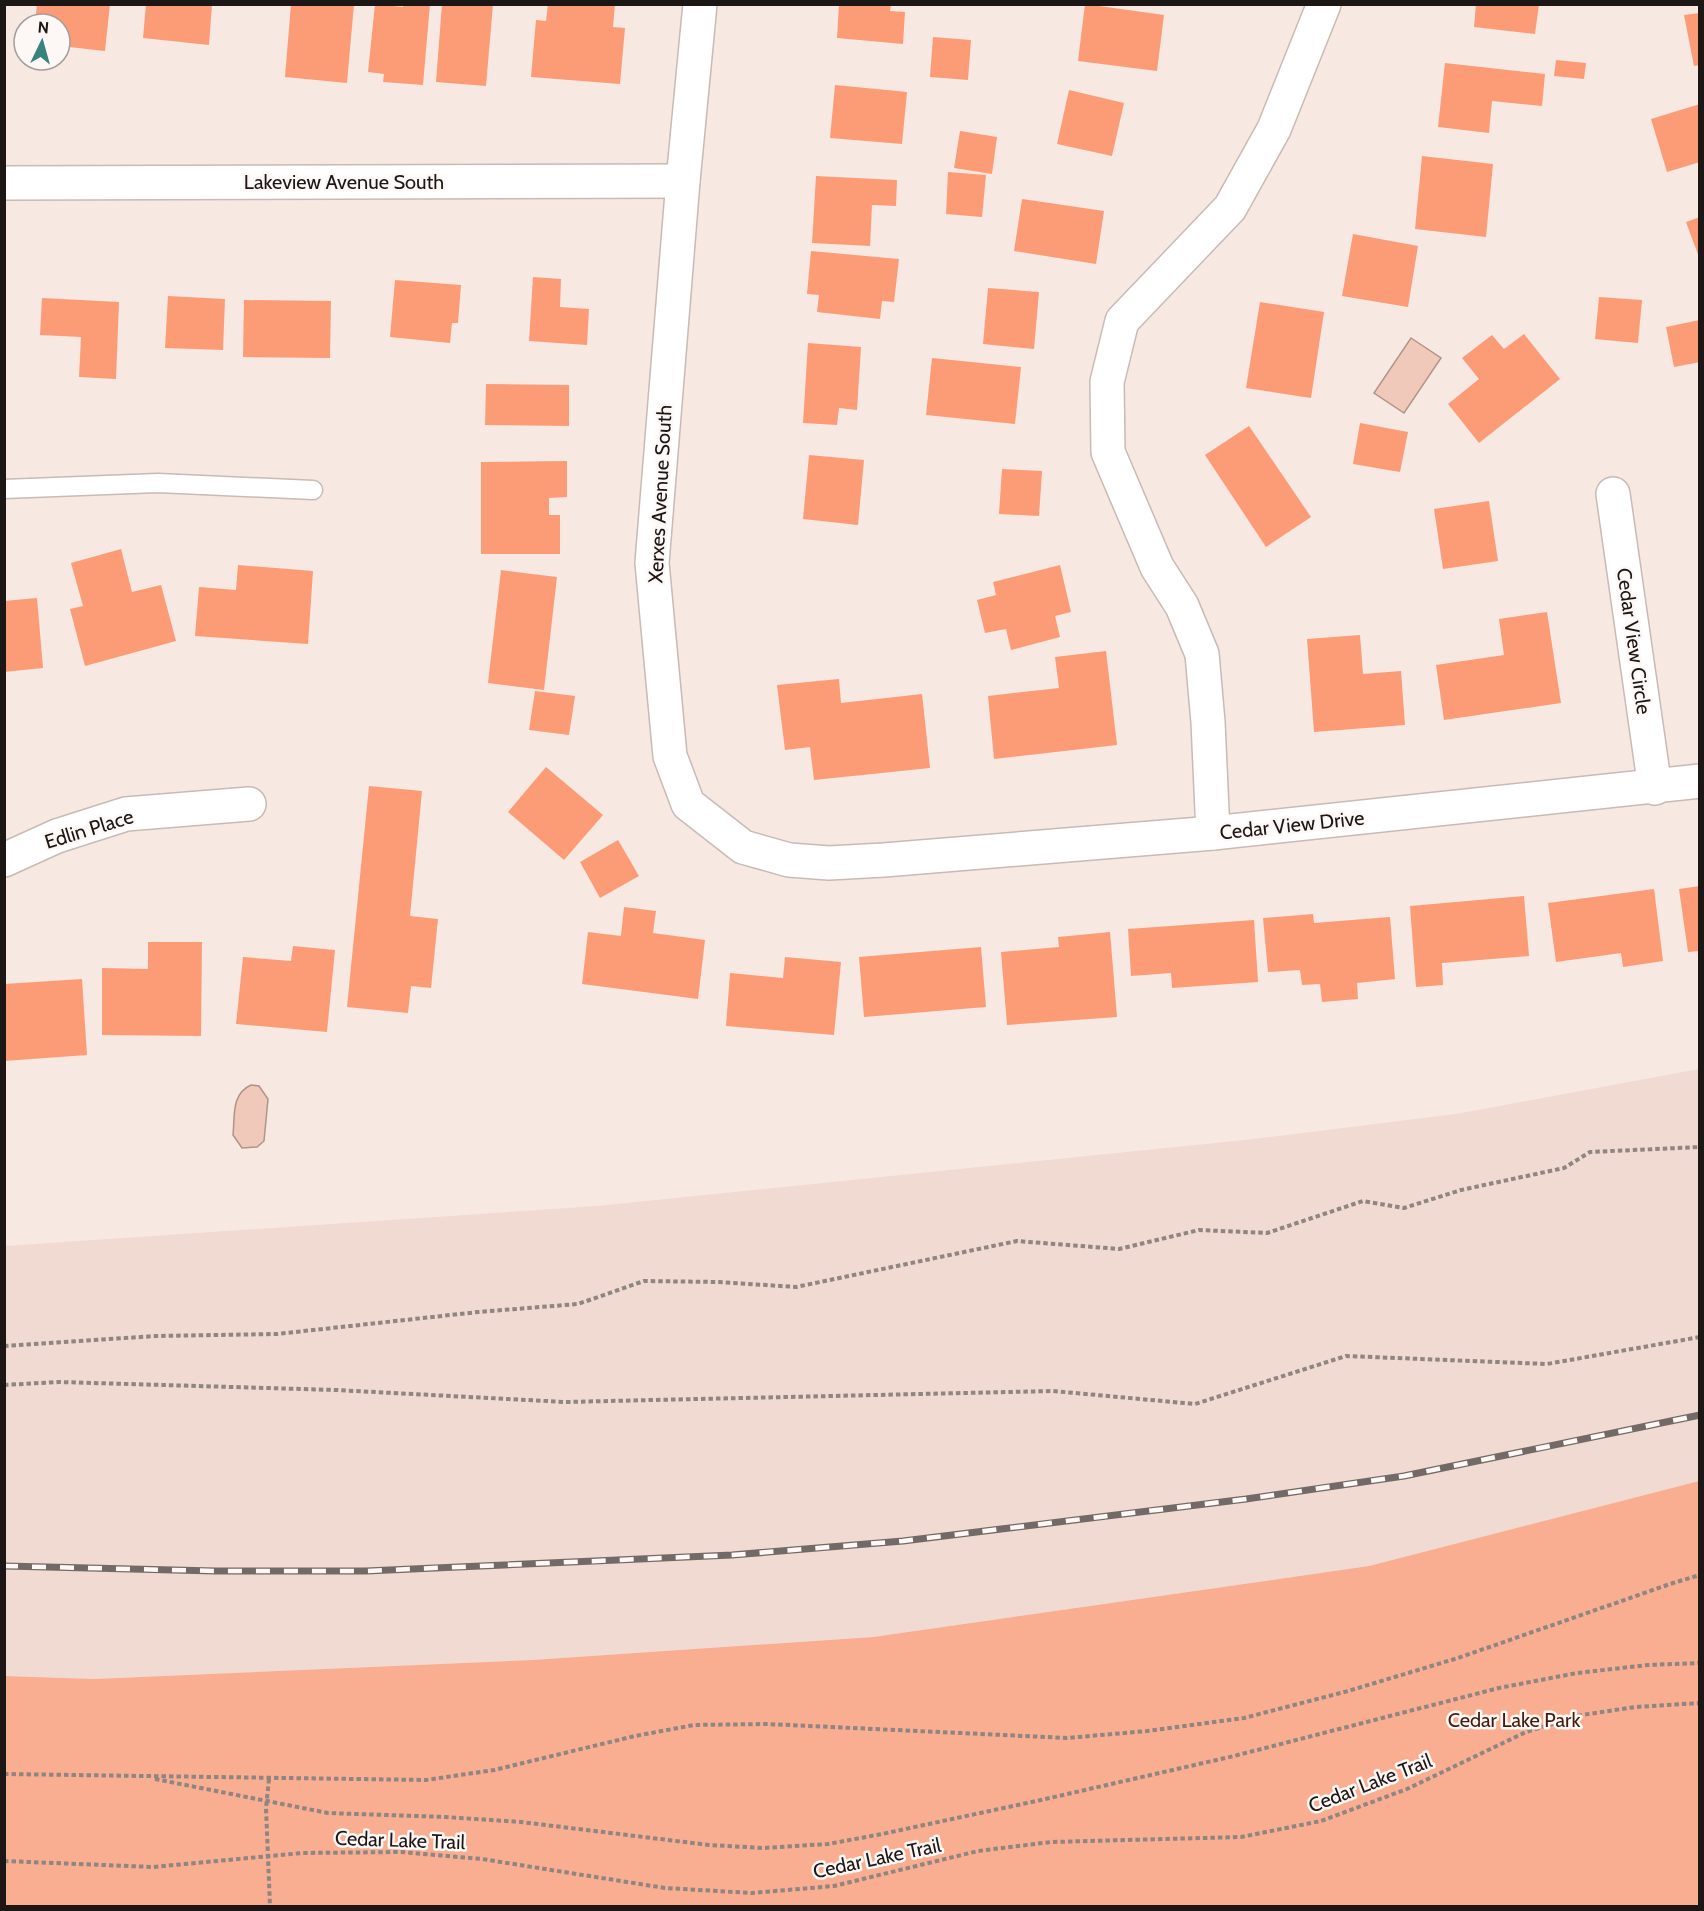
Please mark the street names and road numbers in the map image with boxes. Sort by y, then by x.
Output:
street label: Lakeview Avenue South [244,170,444,194]
street label: Xerxes Avenue South [643,404,677,584]
street label: Cedar View Circle [1612,566,1656,716]
street label: Edlin Place [42,804,136,854]
street label: Cedar View Drive [1219,805,1365,845]
street label: Cedar Lake Trail [1305,1748,1435,1818]
street label: Cedar Lake Trail [334,1826,466,1854]
street label: Cedar Lake Trail [811,1833,944,1883]

